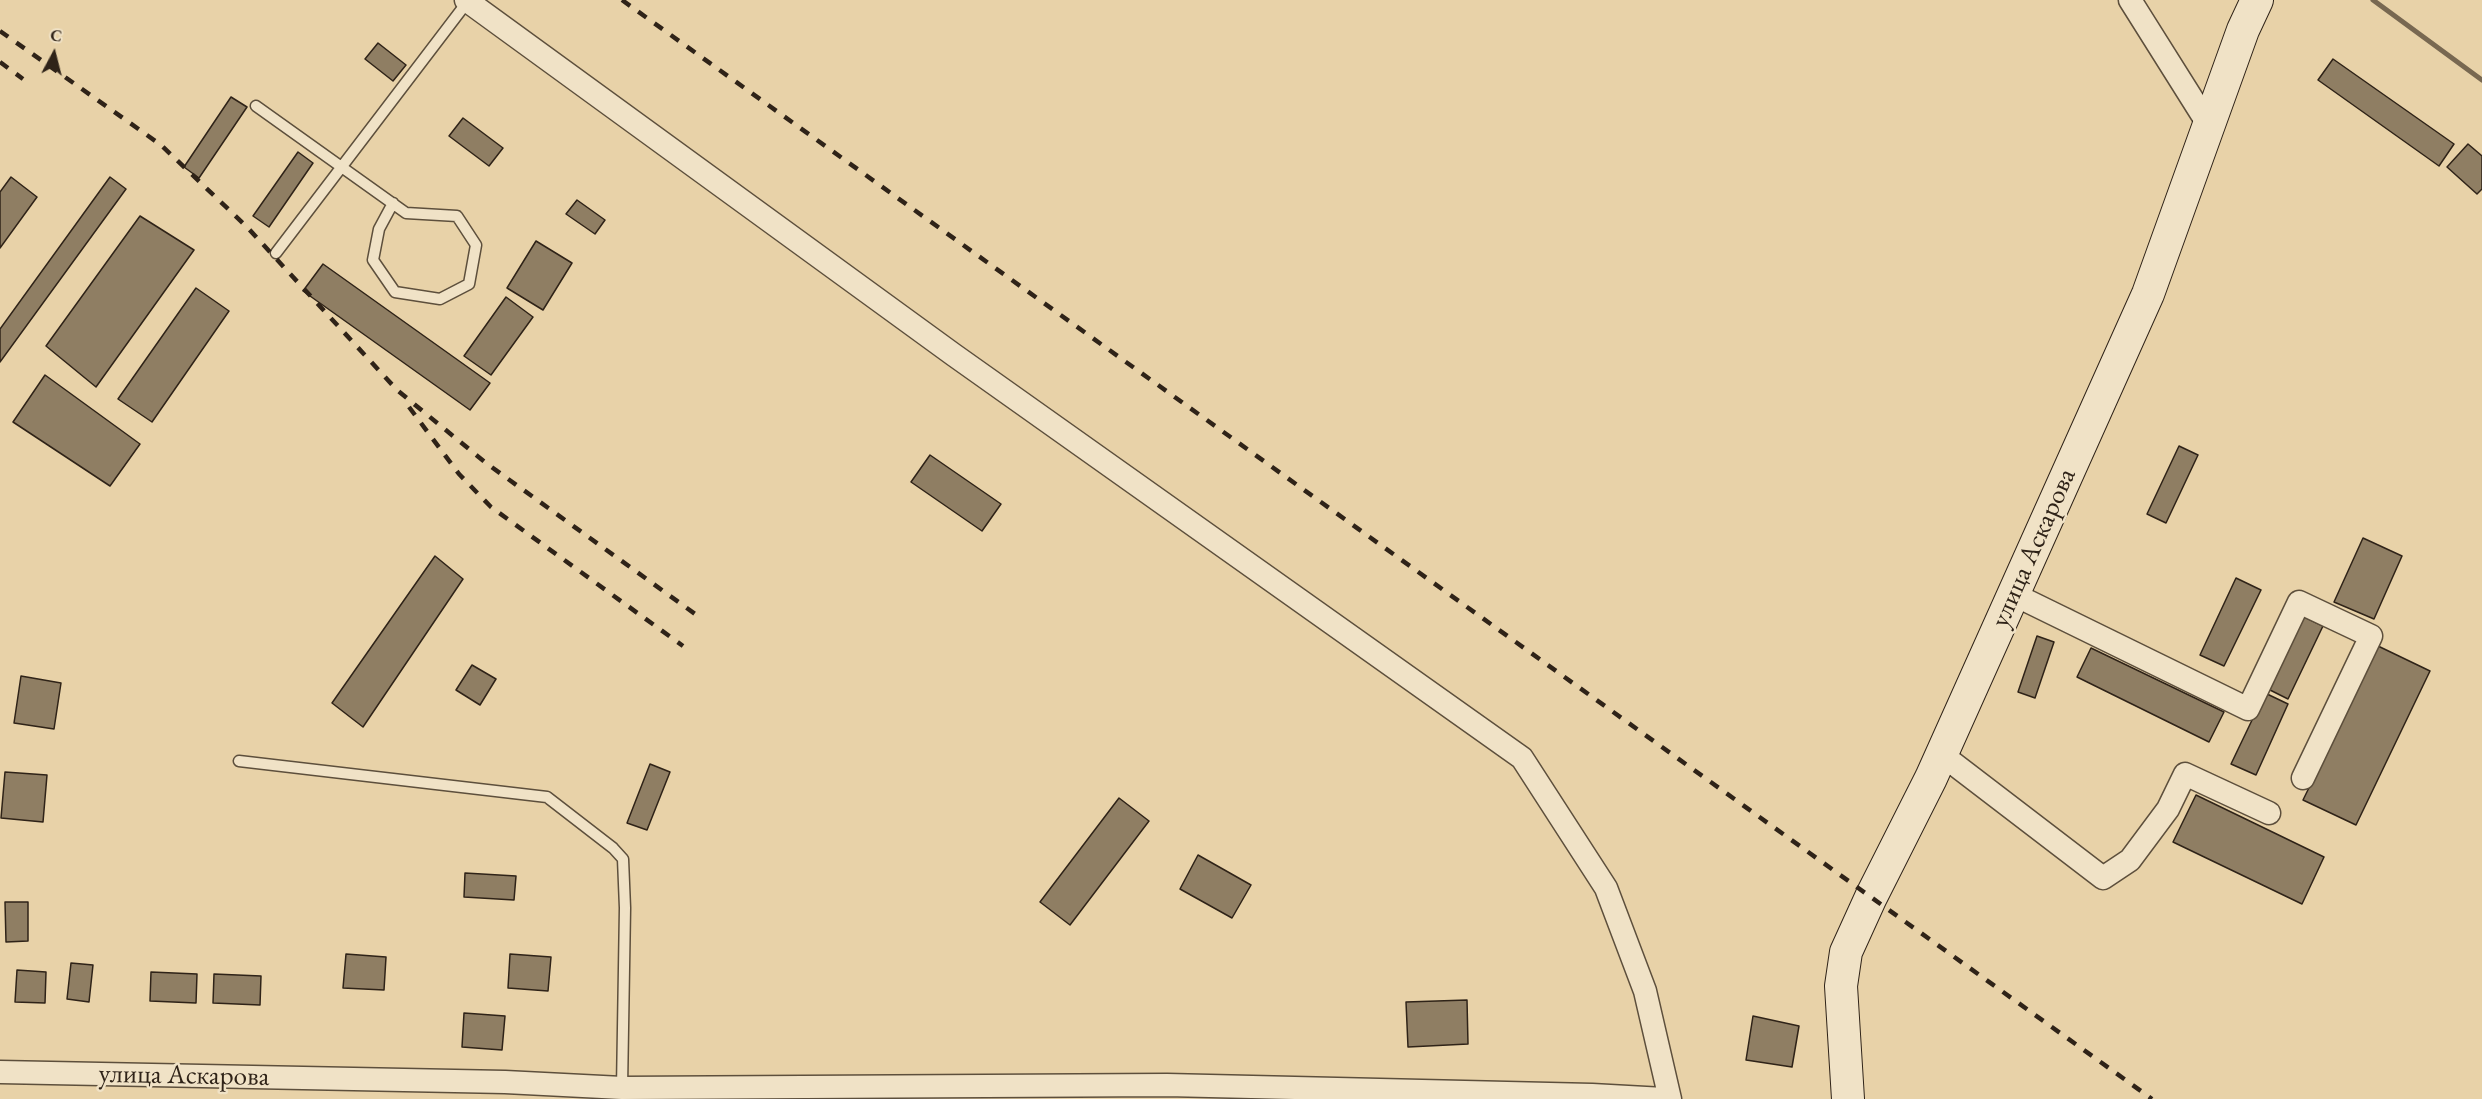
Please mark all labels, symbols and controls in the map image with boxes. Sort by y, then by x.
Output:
north arrow [24,24,84,84]
text: С [49,25,63,47]
street label: улица Аскарова [1985,463,2083,633]
street label: улица Аскарова [98,1058,270,1094]

